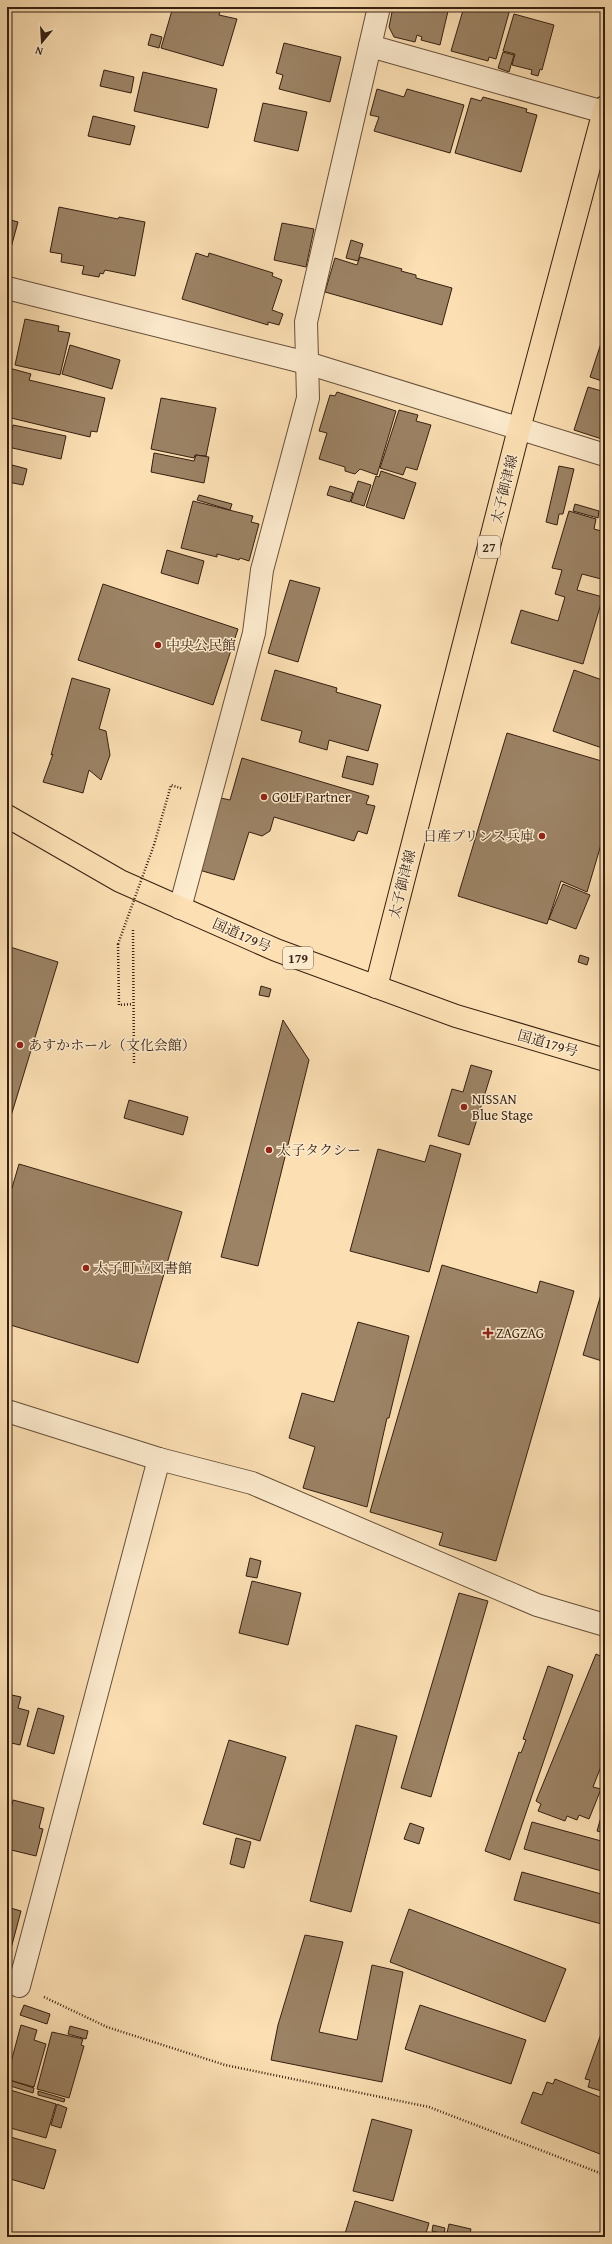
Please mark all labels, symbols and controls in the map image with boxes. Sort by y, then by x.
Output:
north arrow [22,22,62,62]
text: N [32,43,45,60]
street label: 太子御津線 [486,453,522,525]
road number: 27 [478,536,500,558]
place label: 中央公民館 [166,635,236,655]
marker: 中央公民館 [153,640,163,650]
place label: GOLF Partner [272,787,351,807]
marker: GOLF Partner [259,792,269,802]
place label: 日産プリンス兵庫 [423,826,534,846]
marker: 日産プリンス兵庫 [537,831,547,841]
street label: 太子御津線 [384,848,420,920]
street label: 国道179号 [210,913,274,957]
road number: 179 [283,947,313,969]
street label: 国道179号 [515,1025,581,1061]
place label: あすかホール（文化会館） [28,1035,196,1055]
marker: あすかホール（文化会館） [15,1040,25,1050]
place label: NISSAN Blue Stage [472,1089,533,1125]
marker: NISSAN Blue Stage [459,1102,469,1112]
place label: 太子タクシー [277,1140,361,1160]
marker: 太子タクシー [264,1145,274,1155]
place label: 太子町立図書館 [94,1258,192,1278]
marker: 太子町立図書館 [81,1263,91,1273]
place label: ZAGZAG [496,1323,544,1343]
marker: ZAGZAG [483,1328,493,1338]

